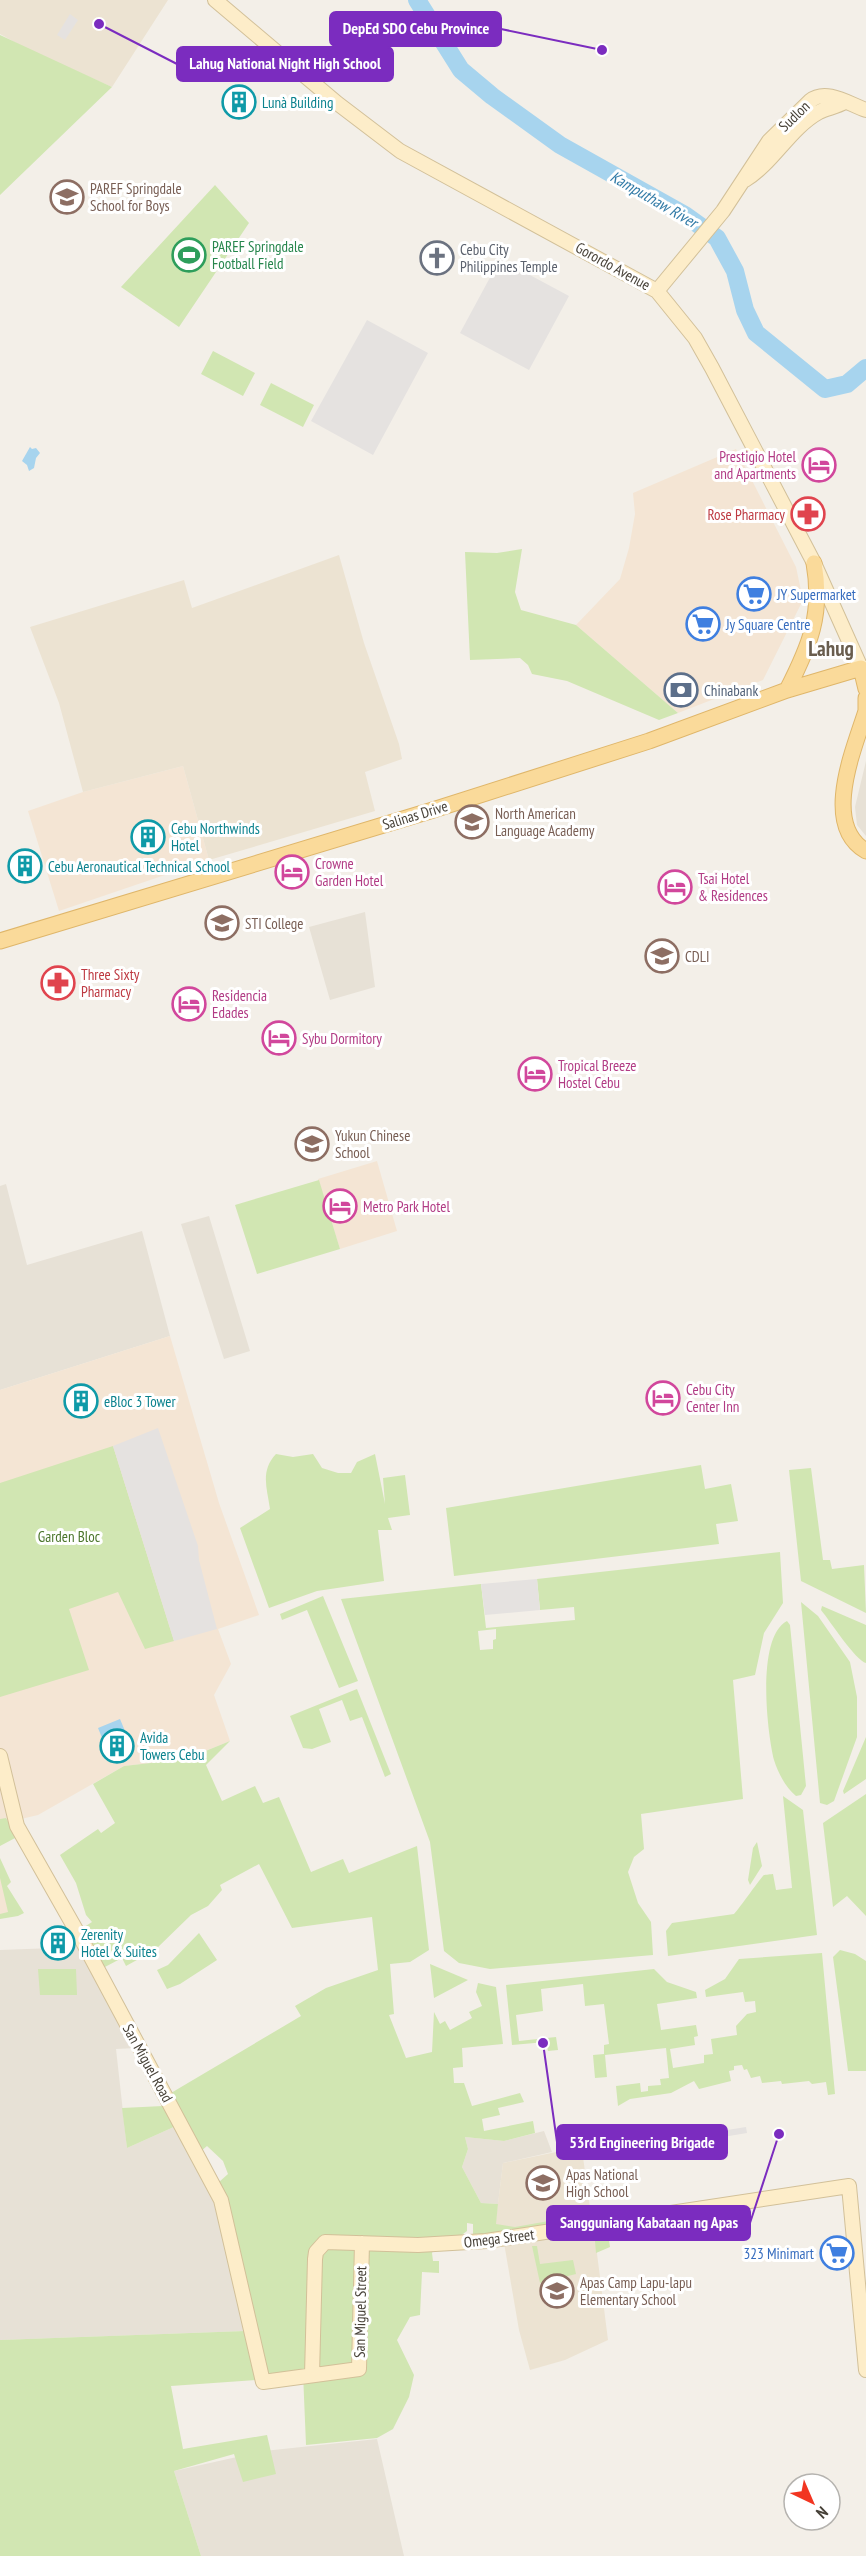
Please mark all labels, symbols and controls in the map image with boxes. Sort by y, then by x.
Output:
callout: DepEd SDO Cebu Province [330,12,501,46]
text: DepEd SDO Cebu Province [343,18,489,38]
callout: Lahug National Night High School [177,47,393,81]
text: Lahug National Night High School [189,53,381,73]
building icon: Lunà Building [221,84,257,120]
place label: Lunà Building [262,93,333,112]
street label: Sudlon [774,97,814,135]
water label: Kamputhaw River [607,166,703,233]
school or university icon: PAREF Springdale School for Boys [49,179,85,215]
place label: PAREF Springdale School for Boys [90,179,182,215]
sports icon: PAREF Springdale Football Field [171,237,207,273]
place label: PAREF Springdale Football Field [212,237,304,273]
street label: Gorordo Avenue [572,238,654,294]
church icon: Cebu City Philippines Temple [419,240,455,276]
place label: Cebu City Philippines Temple [460,240,558,276]
place label: Prestigio Hotel and Apartments [714,447,796,483]
hotel icon: Prestigio Hotel and Apartments [801,447,837,483]
pharmacy icon: Rose Pharmacy [790,496,826,532]
place label: Rose Pharmacy [707,505,785,524]
supermarket icon: JY Supermarket [736,576,772,612]
place label: JY Supermarket [776,585,856,604]
supermarket icon: Jy Square Centre [685,606,721,642]
place label: Jy Square Centre [725,615,811,634]
district label: Lahug [808,635,854,662]
bank icon: Chinabank [663,672,699,708]
place label: Chinabank [704,681,758,700]
street label: Salinas Drive [380,796,450,834]
school or university icon: North American Language Academy [454,804,490,840]
place label: North American Language Academy [495,804,595,840]
building icon: Cebu Northwinds Hotel [130,819,166,855]
place label: Cebu Northwinds Hotel [171,819,260,855]
building icon: Cebu Aeronautical Technical School [7,848,43,884]
hotel icon: Crowne Garden Hotel [274,854,310,890]
place label: Crowne Garden Hotel [315,854,384,890]
place label: Cebu Aeronautical Technical School [48,857,231,876]
hotel icon: Tsai Hotel & Residences [657,869,693,905]
place label: Tsai Hotel & Residences [698,869,768,905]
school or university icon: STI College [204,905,240,941]
place label: STI College [245,914,303,933]
school or university icon: CDLI [644,938,680,974]
place label: CDLI [685,947,709,966]
pharmacy icon: Three Sixty Pharmacy [40,965,76,1001]
place label: Three Sixty Pharmacy [81,965,140,1001]
hotel icon: Residencia Edades [171,986,207,1022]
place label: Residencia Edades [212,986,267,1022]
hotel icon: Sybu Dormitory [261,1020,297,1056]
place label: Sybu Dormitory [302,1029,382,1048]
hotel icon: Tropical Breeze Hostel Cebu [517,1056,553,1092]
place label: Tropical Breeze Hostel Cebu [558,1056,637,1092]
school or university icon: Yukun Chinese School [294,1126,330,1162]
place label: Yukun Chinese School [335,1126,410,1162]
hotel icon: Metro Park Hotel [322,1188,358,1224]
place label: Metro Park Hotel [363,1197,450,1216]
hotel icon: Cebu City Center Inn [645,1380,681,1416]
place label: Cebu City Center Inn [686,1380,739,1416]
building icon: eBloc 3 Tower [63,1383,99,1419]
place label: eBloc 3 Tower [104,1392,176,1411]
park label: Garden Bloc [38,1527,101,1546]
building icon: Avida Towers Cebu [99,1728,135,1764]
place label: Avida Towers Cebu [140,1728,204,1764]
building icon: Zerenity Hotel & Suites [40,1925,76,1961]
place label: Zerenity Hotel & Suites [81,1925,157,1961]
street label: San Miguel Road [119,2021,177,2105]
callout: 53rd Engineering Brigade [557,2125,727,2159]
text: 53rd Engineering Brigade [569,2132,715,2152]
school or university icon: Apas National High School [525,2165,561,2201]
place label: Apas National High School [566,2165,638,2201]
callout: Sangguniang Kabataan ng Apas [547,2206,750,2240]
text: Sangguniang Kabataan ng Apas [560,2212,738,2232]
street label: Omega Street [463,2224,535,2252]
supermarket icon: 323 Minimart [819,2235,855,2271]
place label: 323 Minimart [744,2244,814,2263]
street label: San Miguel Street [350,2266,370,2358]
school or university icon: Apas Camp Lapu-lapu Elementary School [539,2273,575,2309]
place label: Apas Camp Lapu-lapu Elementary School [580,2273,692,2309]
north arrow [782,2472,842,2532]
text: N [812,2503,832,2523]

